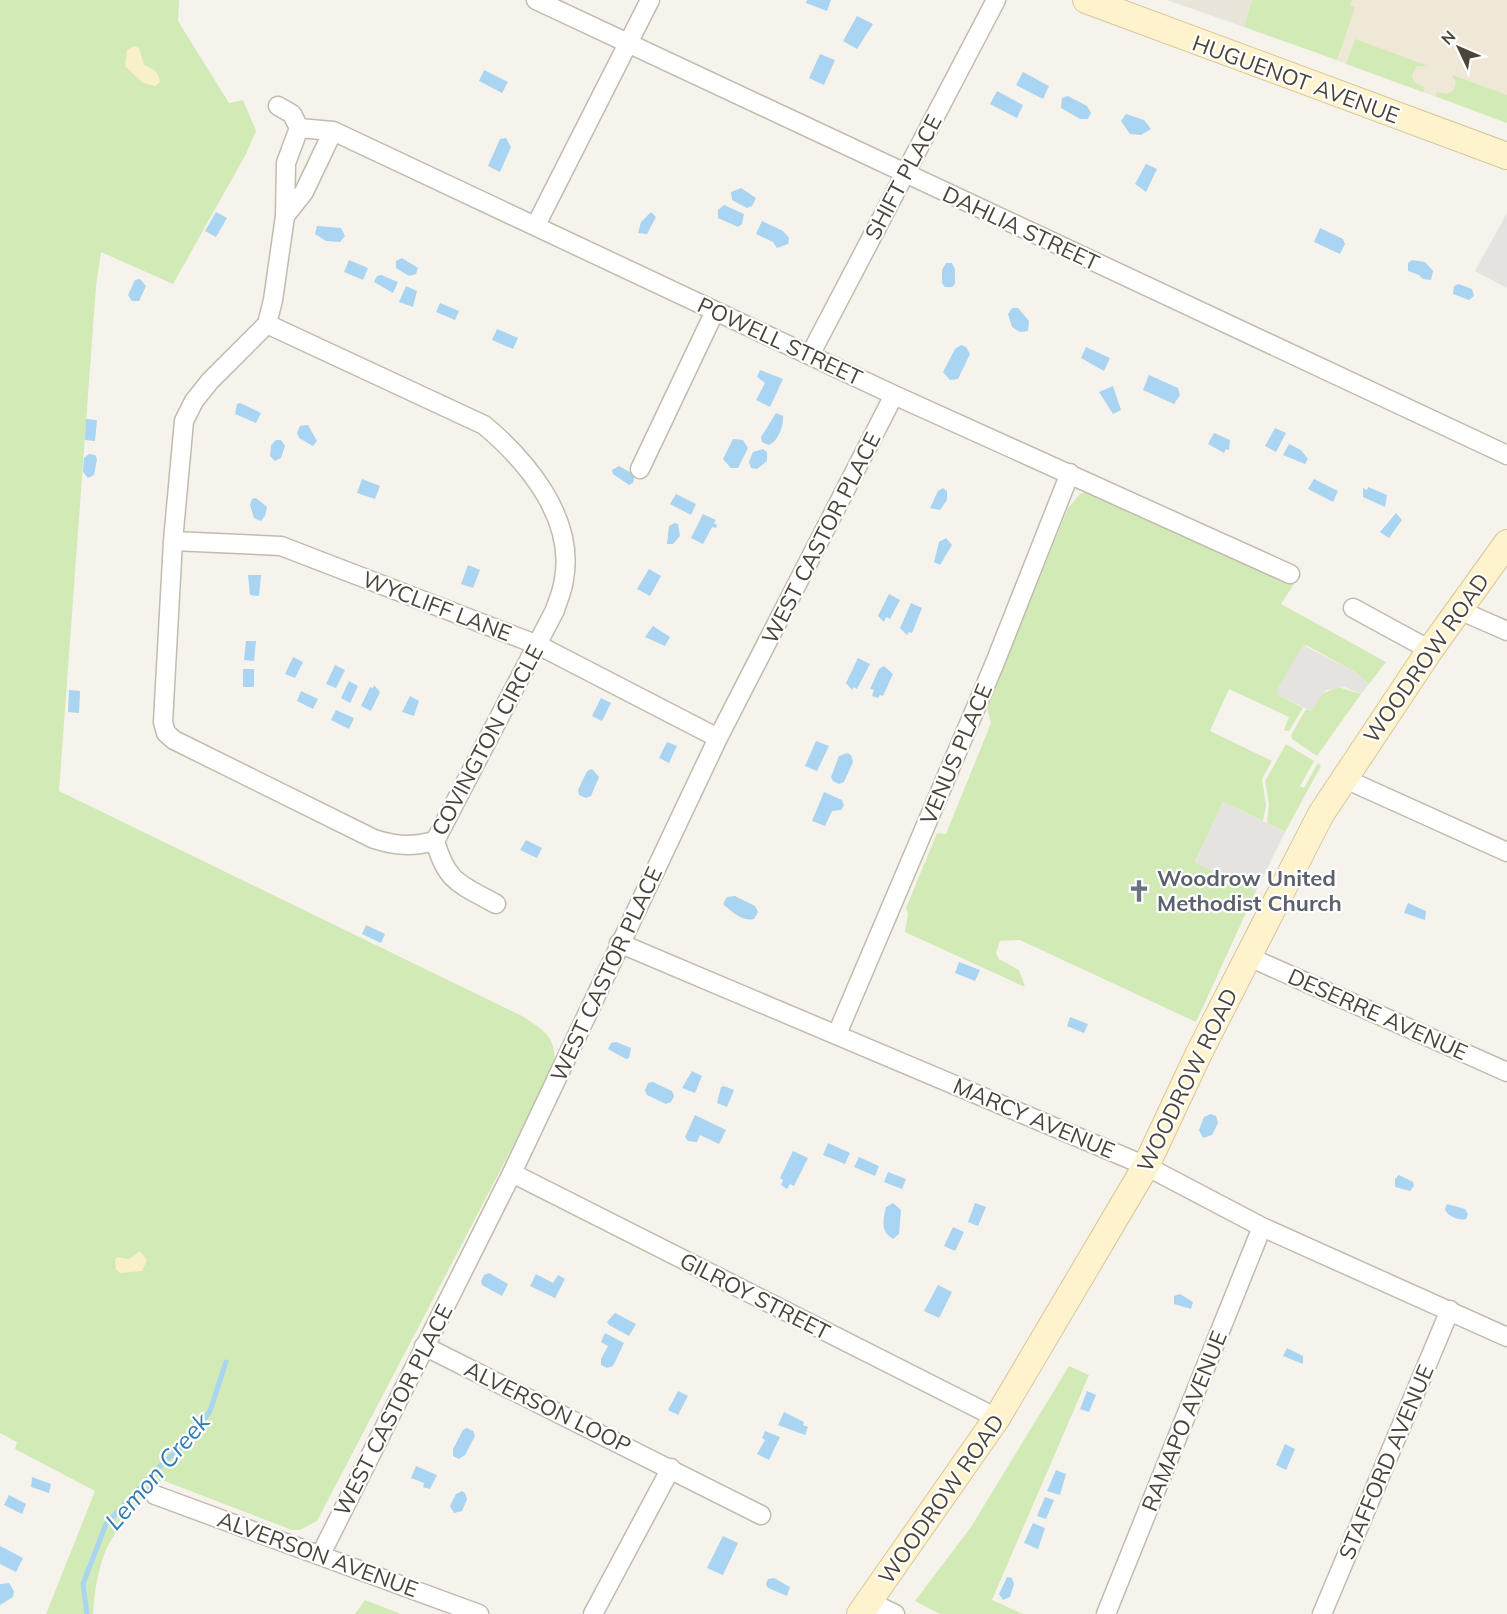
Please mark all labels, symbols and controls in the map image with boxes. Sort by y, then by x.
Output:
north arrow [1429,18,1489,78]
text: N [1437,26,1460,49]
street label: HUGUENOT AVENUE [1189,29,1403,129]
street label: SHIFT PLACE [858,110,948,244]
street label: DAHLIA STREET [938,179,1104,277]
street label: POWELL STREET [693,291,867,391]
street label: WEST CASTOR PLACE [755,428,887,648]
street label: WYCLIFF LANE [359,565,515,647]
street label: WOODROW ROAD [1357,568,1495,748]
street label: COVINGTON CIRCLE [425,640,549,840]
street label: VENUS PLACE [914,679,998,829]
street label: WEST CASTOR PLACE [544,862,668,1086]
place label: Woodrow United Methodist Church [1157,864,1342,917]
church icon: Woodrow United Methodist Church [1126,878,1152,904]
street label: DESERRE AVENUE [1284,962,1472,1066]
street label: WOODROW ROAD [1130,984,1244,1176]
street label: MARCY AVENUE [949,1071,1119,1165]
street label: GILROY STREET [675,1246,835,1346]
street label: WEST CASTOR PLACE [327,1300,459,1520]
street label: RAMAPO AVENUE [1135,1327,1233,1515]
street label: ALVERSON LOOP [460,1355,636,1459]
street label: STAFFORD AVENUE [1332,1361,1440,1563]
water label: Lemon Creek [98,1406,216,1535]
street label: WOODROW ROAD [872,1409,1010,1589]
street label: ALVERSON AVENUE [214,1505,422,1603]

